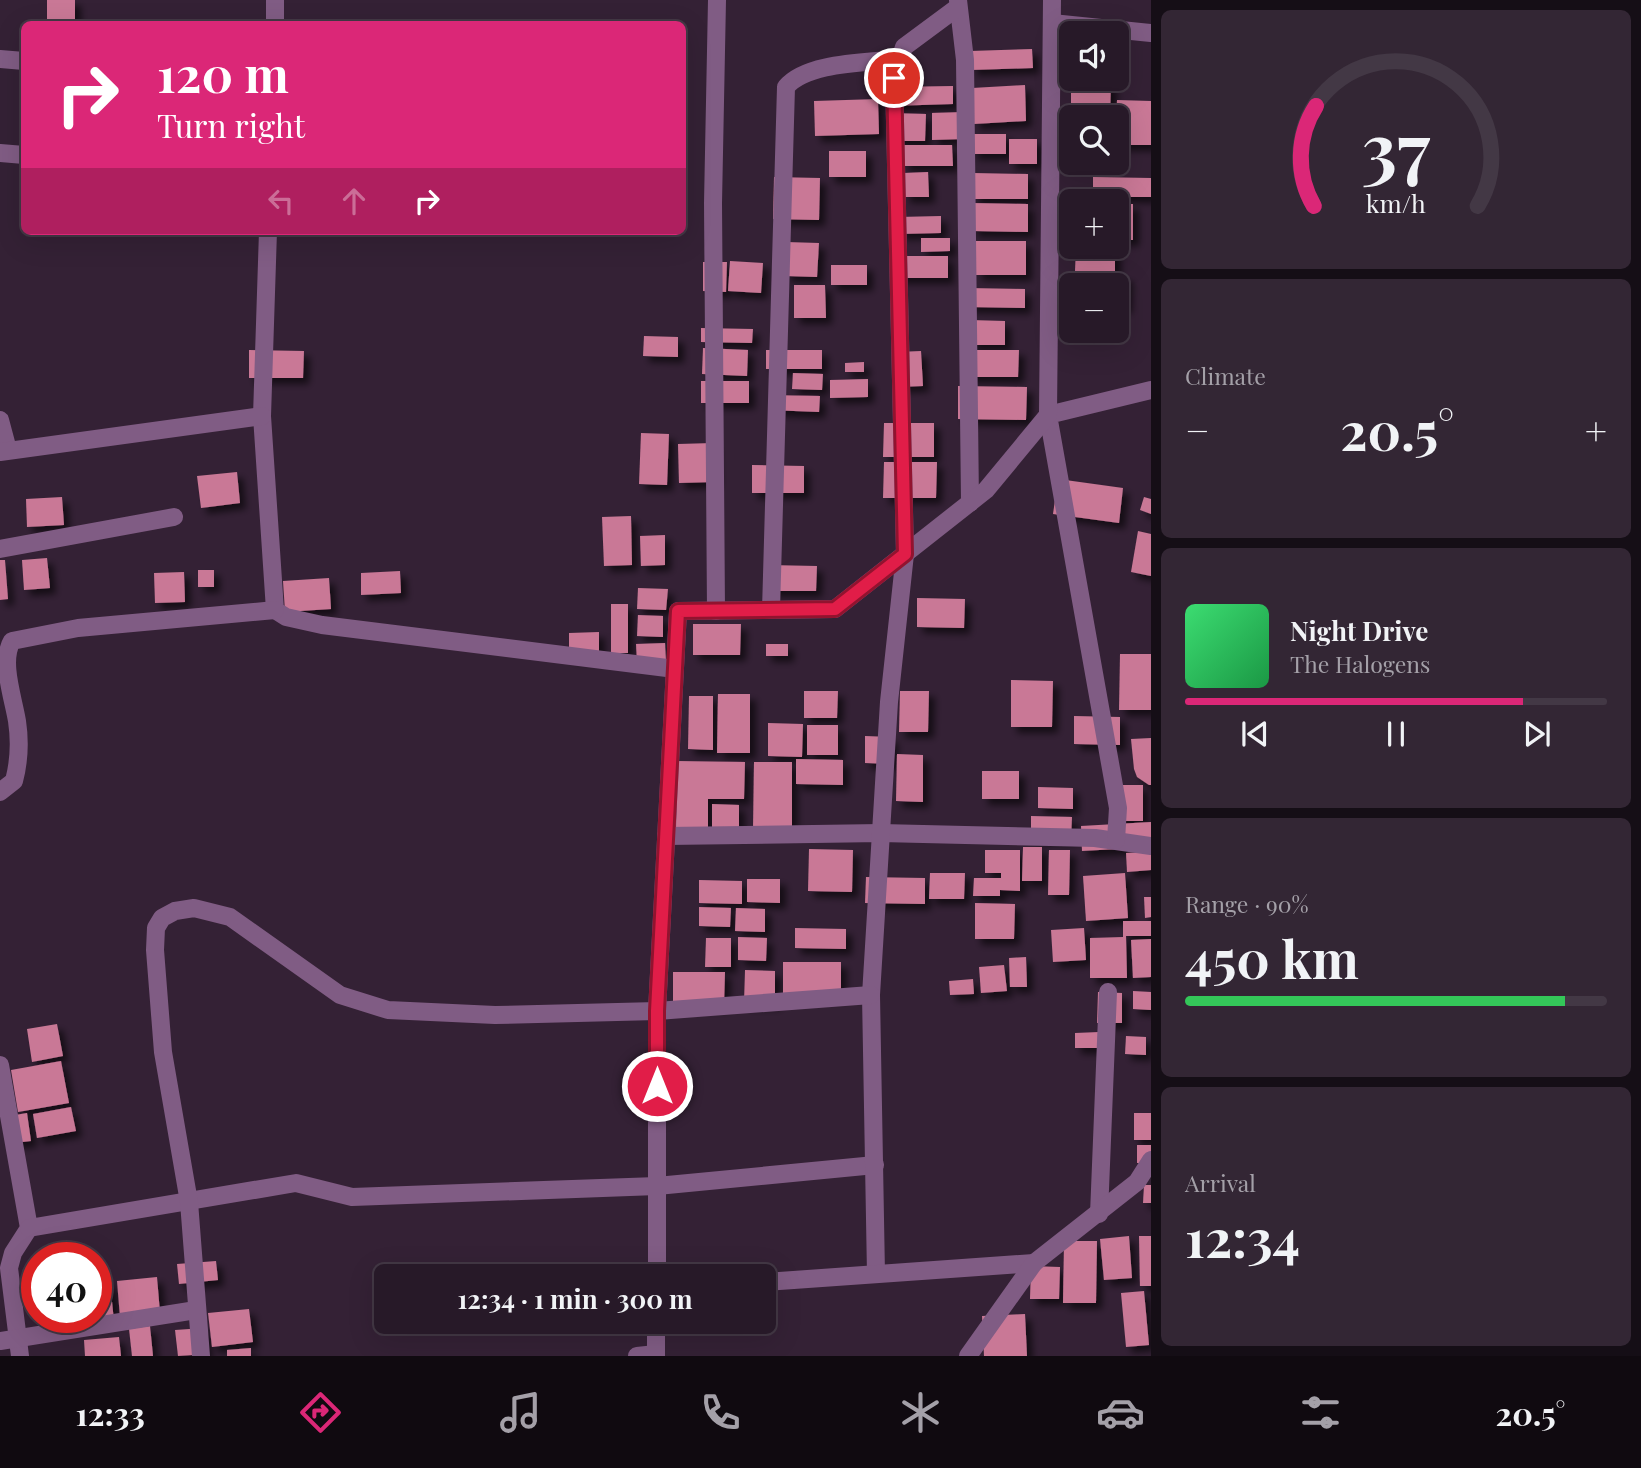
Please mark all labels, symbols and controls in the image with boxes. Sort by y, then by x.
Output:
map controls [1059,21,1129,343]
button: sound [1059,21,1129,91]
text: 120 m [157,40,289,105]
pin [864,48,924,108]
icon: right [42,49,133,140]
icon: arrive [875,59,913,97]
text: 37 [1362,97,1431,194]
text: Turn right [157,103,305,146]
button: search [1059,105,1129,175]
icon: left [262,182,300,220]
icon: ahead [335,182,373,220]
icon: right [408,182,446,220]
text: km/h [1366,185,1426,218]
button: + [1059,189,1129,259]
button: − [1059,273,1129,343]
text: Climate [1185,360,1266,391]
text: 20.5° [1340,395,1454,464]
text: − [1185,404,1210,455]
text: + [1585,404,1607,455]
text: Night Drive [1290,613,1428,648]
text: The Halogens [1290,648,1430,679]
icon: previous [1236,715,1274,753]
icon: pause [1377,715,1415,753]
icon: next [1518,715,1556,753]
text: Range · 90% [1185,888,1309,919]
text: 450 km [1185,923,1359,992]
position arrow [620,1049,694,1123]
text: Arrival [1185,1167,1256,1198]
text: 12:34 [1185,1202,1300,1271]
speed limit sign: 40 [21,1242,112,1333]
text: 12:34 · 1 min · 300 m [457,1281,693,1316]
icon: directions [296,1388,345,1437]
icon: music [496,1388,545,1437]
icon: phone [696,1388,745,1437]
icon: climate [896,1388,945,1437]
icon: car [1096,1388,1145,1437]
icon: filters [1296,1388,1345,1437]
text: 12:33 [75,1391,145,1434]
text: 20.5° [1495,1391,1566,1434]

